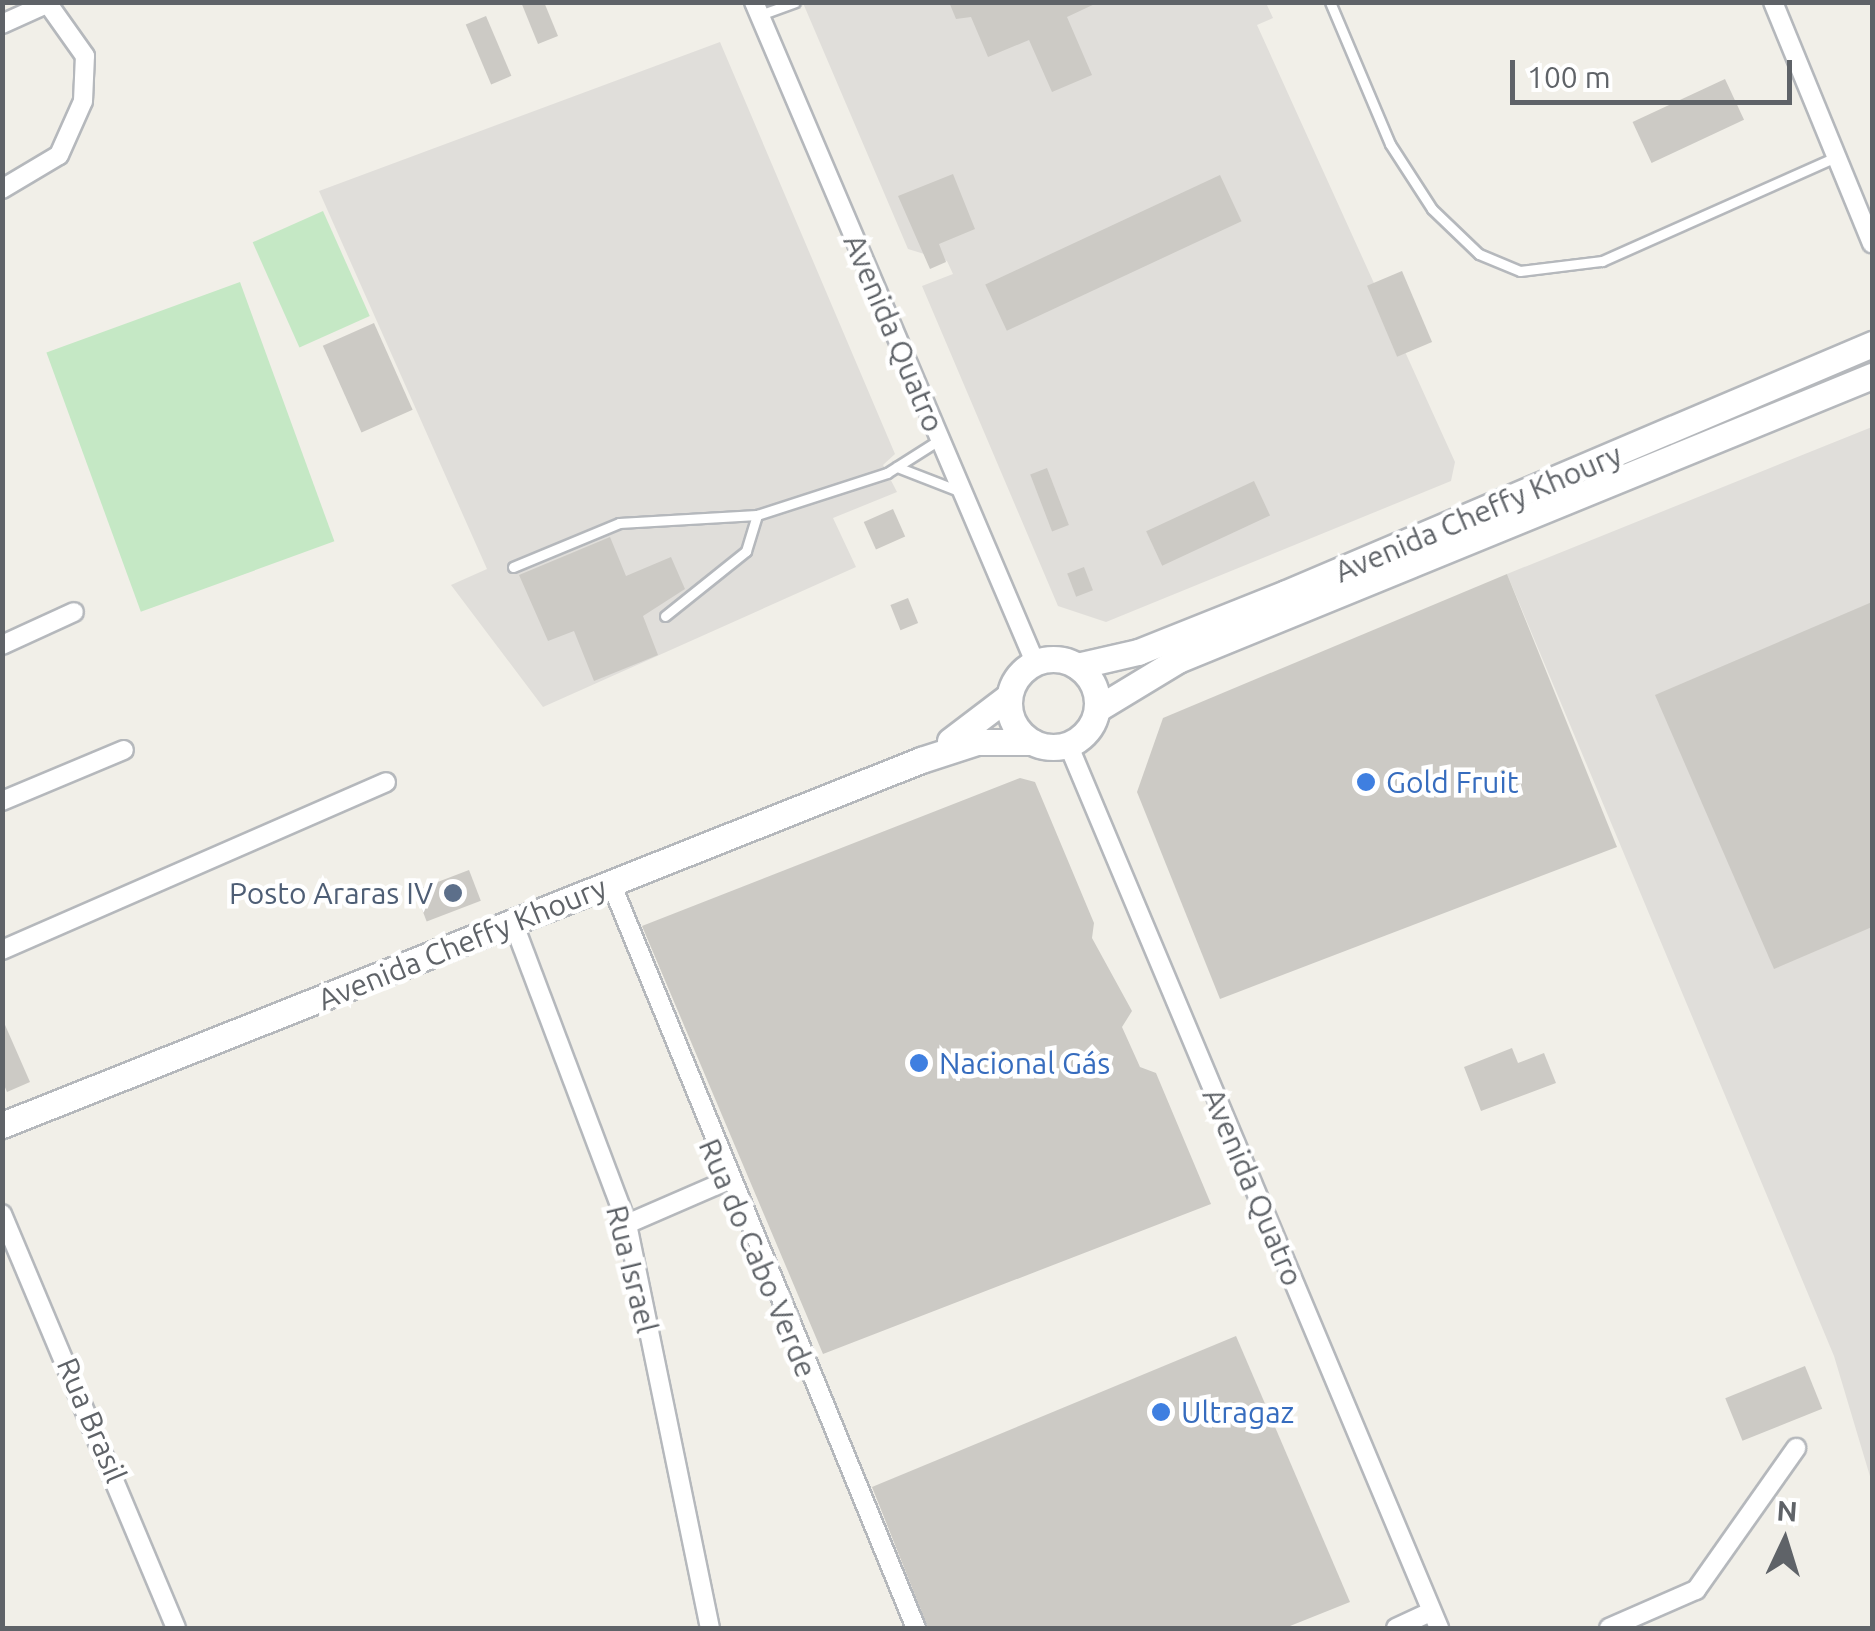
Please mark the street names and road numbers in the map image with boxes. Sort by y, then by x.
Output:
street label: Avenida Quatro [836,229,952,437]
street label: Avenida Cheffy Khoury [1329,436,1627,590]
street label: Avenida Cheffy Khoury [312,869,612,1017]
street label: Avenida Quatro [1195,1083,1311,1291]
street label: Rua do Cabo Verde [691,1133,825,1383]
street label: Rua Israel [599,1202,665,1336]
street label: Rua Brasil [50,1352,134,1488]

